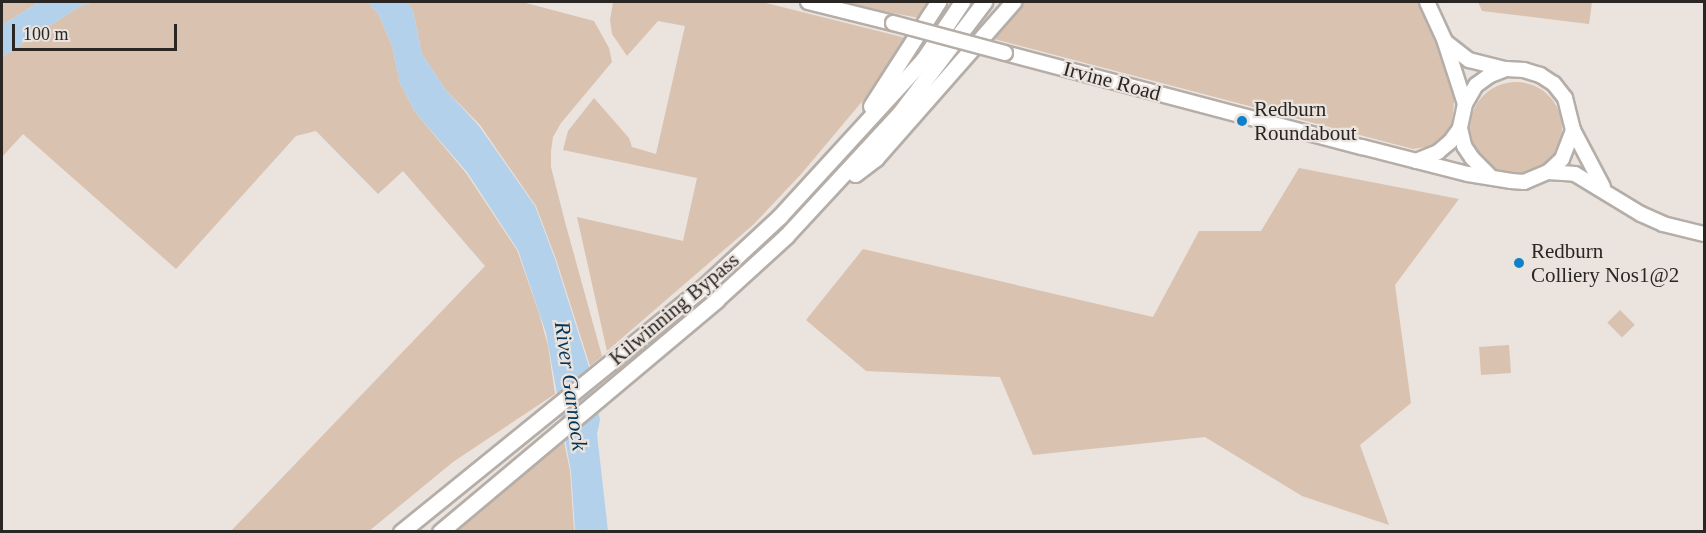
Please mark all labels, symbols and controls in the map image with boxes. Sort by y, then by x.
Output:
scale bar [15,12,180,50]
text: 100 m [23,24,69,44]
street label: Irvine Road [1061,56,1163,106]
place label: Redburn Roundabout [1254,96,1357,146]
marker: Redburn Roundabout [1235,114,1249,128]
place label: Redburn Colliery Nos1@2 [1531,238,1679,288]
street label: Kilwinning Bypass [604,247,744,371]
marker: Redburn Colliery Nos1@2 [1512,256,1526,270]
water label: River Garnock [549,320,593,452]

